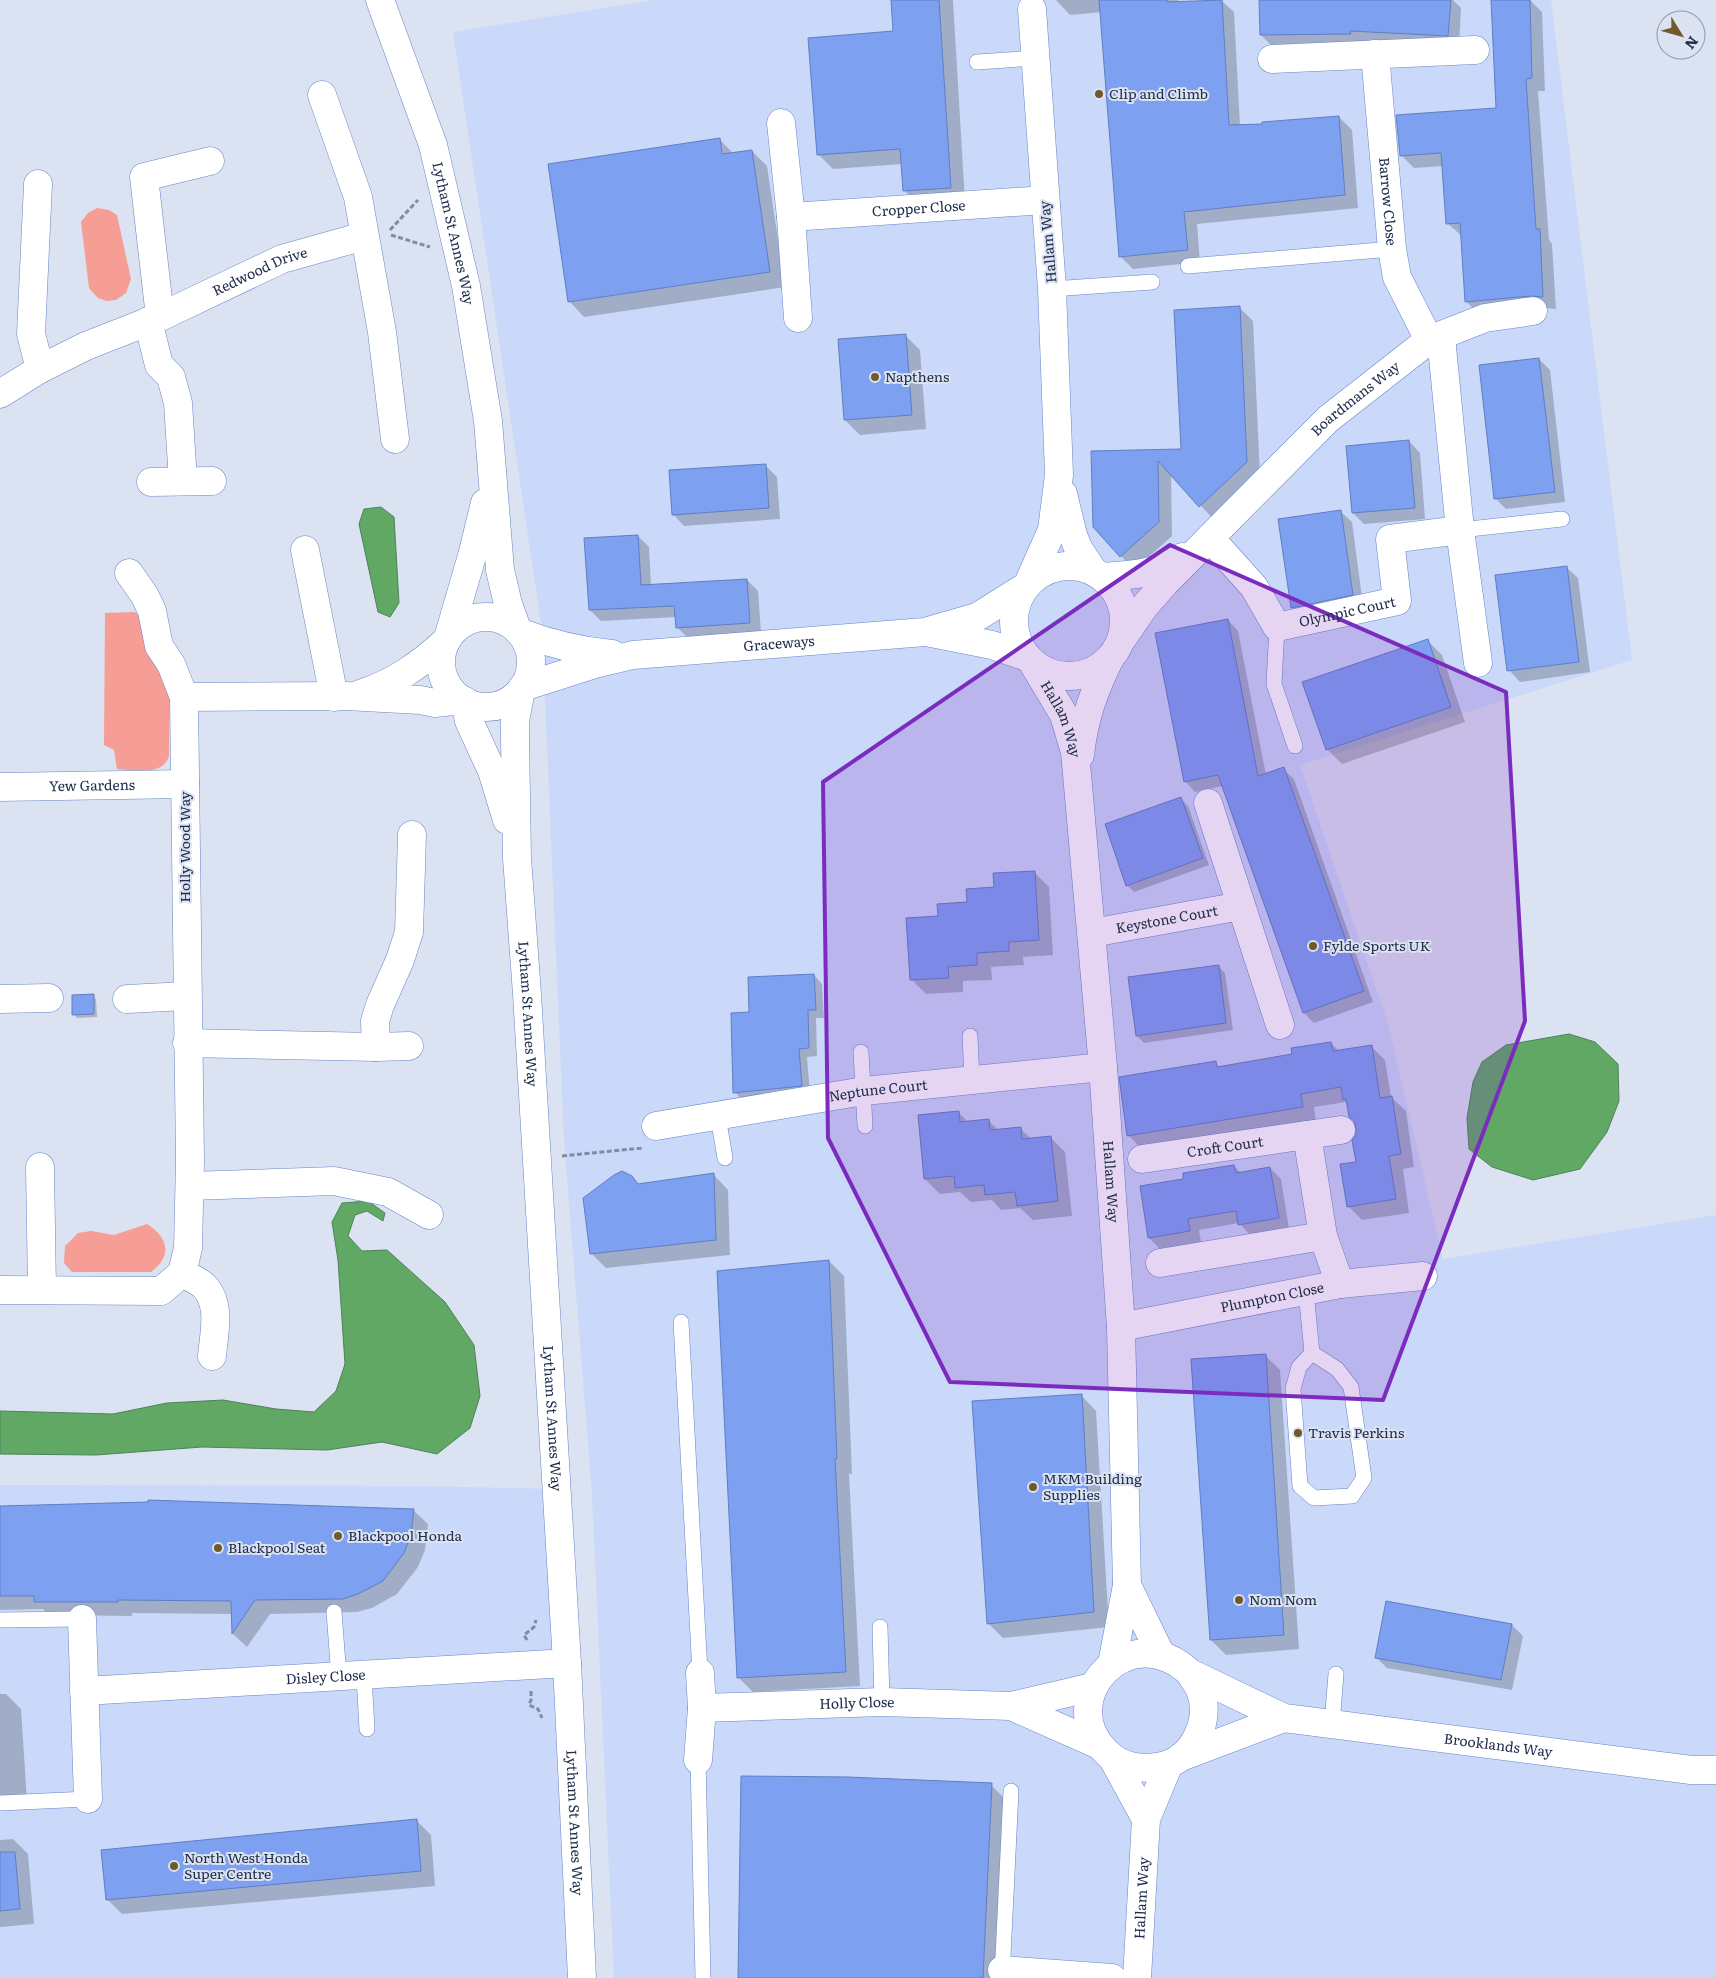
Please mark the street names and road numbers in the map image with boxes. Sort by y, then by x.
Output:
street label: Barrow Close [1375,156,1403,246]
street label: Lytham St Annes Way [428,160,480,307]
street label: Cropper Close [871,194,966,221]
street label: Hallam Way [1033,199,1061,284]
street label: Redwood Drive [209,241,309,300]
street label: Boardmans Way [1306,355,1404,440]
street label: Olympic Court [1297,591,1398,631]
street label: Graceways [742,630,815,655]
street label: Hallam Way [1036,676,1087,759]
street label: Yew Gardens [49,774,135,795]
street label: Holly Wood Way [174,791,194,903]
street label: Keystone Court [1114,899,1220,938]
street label: Lytham St Annes Way [514,940,544,1088]
street label: Neptune Court [827,1074,929,1106]
street label: Croft Court [1186,1130,1265,1161]
street label: Hallam Way [1099,1140,1125,1224]
street label: Plumpton Close [1218,1276,1326,1316]
street label: Lytham St Annes Way [539,1345,568,1493]
street label: Disley Close [285,1664,366,1688]
street label: Holly Close [819,1691,895,1713]
street label: Brooklands Way [1443,1728,1555,1761]
street label: Lytham St Annes Way [562,1749,589,1897]
street label: Hallam Way [1128,1855,1153,1940]

